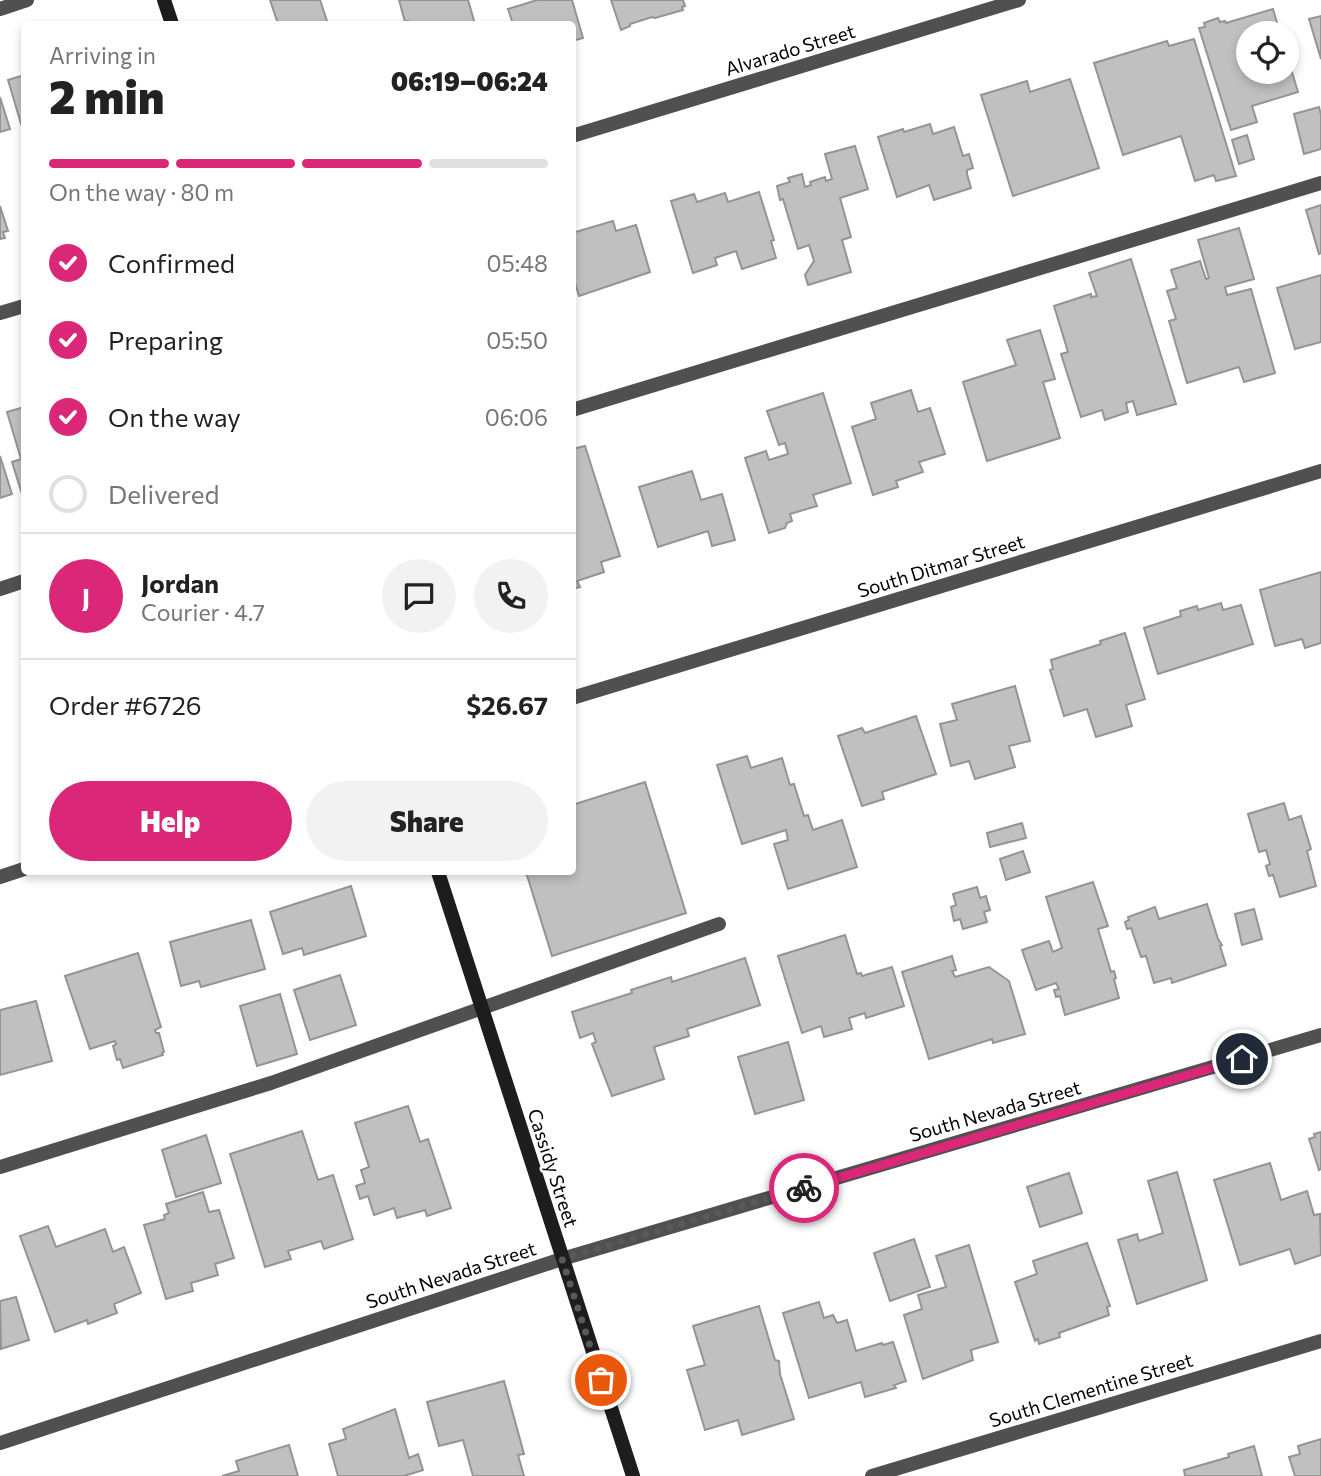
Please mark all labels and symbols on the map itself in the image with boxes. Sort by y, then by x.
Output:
street label: Alvarado Street [722,19,858,80]
street label: South Ditmar Street [855,529,1027,602]
pin [1212,1029,1272,1089]
street label: South Nevada Street [906,1075,1083,1146]
street label: Cassidy Street [523,1106,584,1230]
courier [769,1153,839,1223]
street label: South Nevada Street [363,1236,539,1313]
street label: South Clementine Street [986,1348,1196,1431]
pin [571,1350,631,1410]

